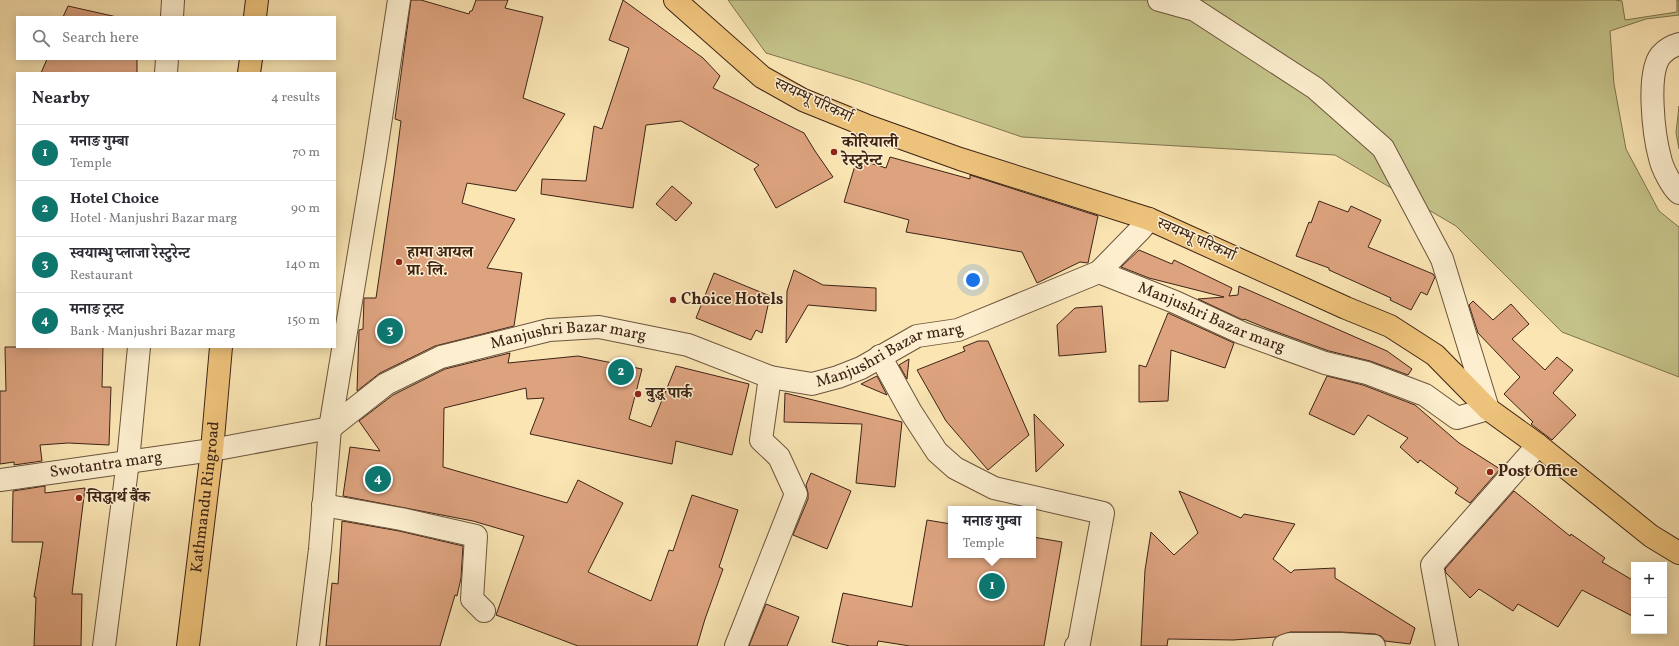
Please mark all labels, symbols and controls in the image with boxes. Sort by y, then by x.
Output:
search box [16,16,336,60]
icon: search [30,27,52,49]
text: Search here [62,28,139,49]
street label: स्वयम्भू परिकर्मा [769,73,857,129]
text: Nearby [32,87,90,110]
text: 4 results [271,89,320,107]
text: मनाङ गुम्बा [70,132,129,153]
place label: कोरियाली रेस्टुरेन्ट [840,132,900,172]
text: 1 [42,144,48,162]
text: 70 m [292,144,320,162]
marker: कोरियाली रेस्टुरेन्ट [829,147,839,157]
text: Temple [70,155,112,173]
text: Hotel Choice [70,189,159,210]
text: 2 [42,200,48,218]
text: 90 m [291,200,320,218]
text: Hotel · Manjushri Bazar marg [70,210,237,228]
street label: स्वयम्भू परिकर्मा [1152,212,1240,268]
place label: हामा आयल प्रा. लि. [406,242,475,282]
text: स्वयाम्भु प्लाजा रेस्टुरेन्ट [70,244,190,265]
text: 3 [42,256,48,274]
text: 140 m [286,256,320,274]
marker: हामा आयल प्रा. लि. [394,257,404,267]
text: Restaurant [70,267,133,285]
your location [963,270,983,290]
street label: Manjushri Bazar marg [1134,277,1288,359]
place label: Choice Hotels [681,289,783,311]
marker: Choice Hotels [668,295,678,305]
text: मनाङ ट्रस्ट [70,300,124,321]
text: 4 [41,312,49,330]
text: 150 m [287,312,320,330]
pin: 3 [377,316,403,346]
street label: Manjushri Bazar marg [488,316,648,355]
street label: Manjushri Bazar marg [814,318,967,393]
text: Bank · Manjushri Bazar marg [70,323,235,341]
pin: 2 [608,357,634,387]
place label: बुद्ध पार्क [645,383,694,405]
marker: बुद्ध पार्क [633,389,643,399]
street label: Kathmandu Ringroad [186,420,225,574]
street label: Swotantra marg [48,446,164,484]
place label: Post Office [1498,461,1578,483]
pin: 4 [365,464,391,494]
marker: Post Office [1485,467,1495,477]
place label: सिद्धार्थ बैंक [86,487,151,509]
marker: सिद्धार्थ बैंक [74,493,84,503]
popup [948,506,1036,558]
text: मनाङ गुम्बा [963,512,1021,533]
text: Temple [963,535,1004,553]
map controls [1631,562,1667,634]
button: + [1631,562,1667,598]
pin: 1 [979,571,1005,601]
button: − [1631,598,1667,634]

